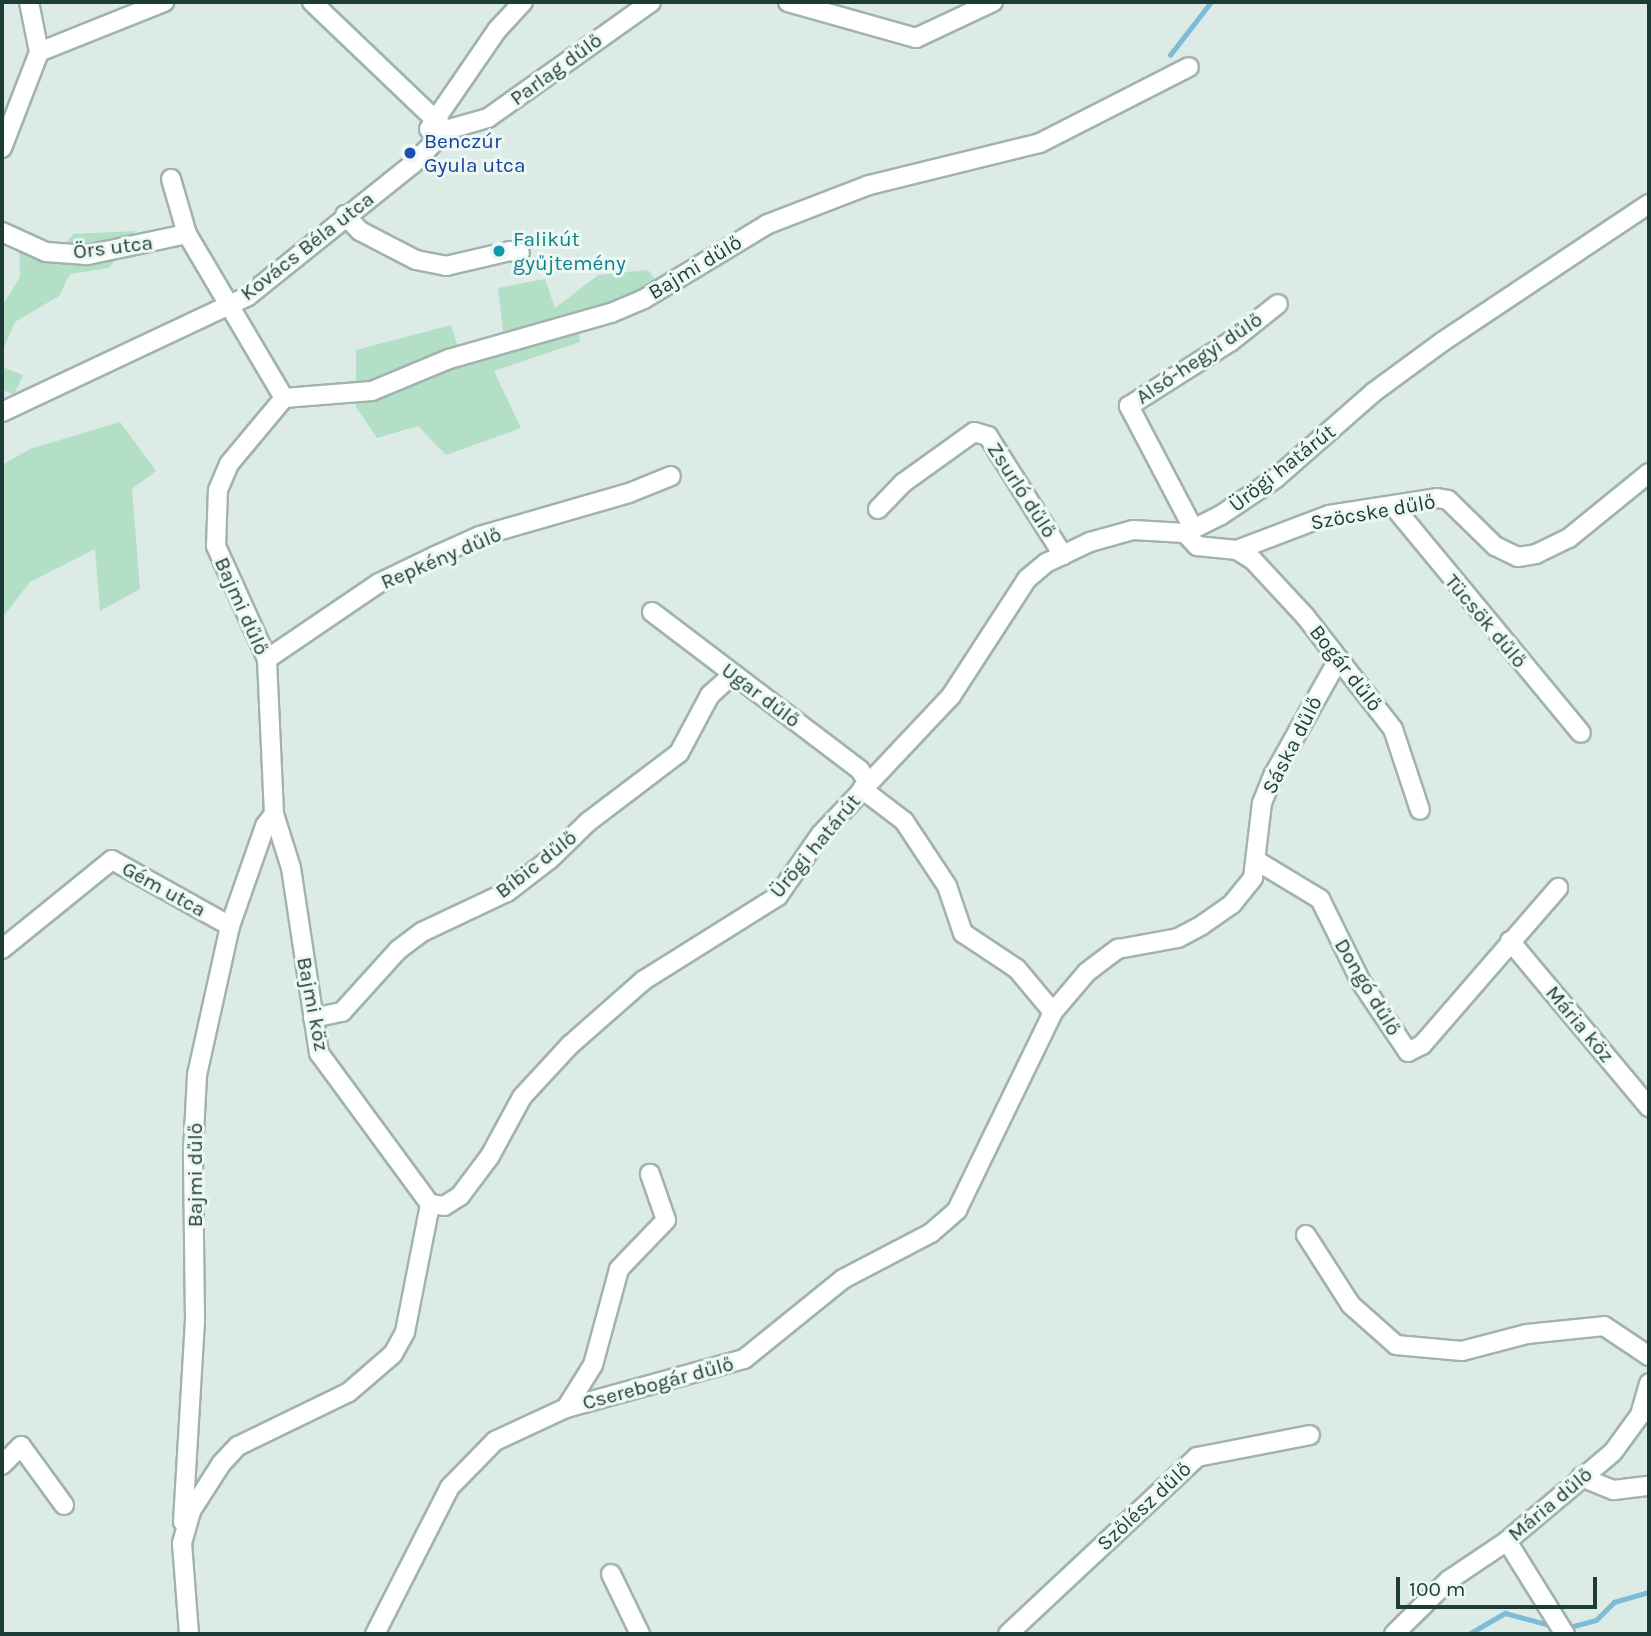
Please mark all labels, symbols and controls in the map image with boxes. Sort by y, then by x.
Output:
street label: Parlag dűlő [505,27,607,111]
place label: Benczúr Gyula utca [424,128,525,178]
marker: Benczúr Gyula utca [402,145,418,161]
street label: Kovács Béla utca [235,186,379,306]
place label: Falikút gyűjtemény [513,226,626,276]
street label: Bajmi dűlő [644,229,746,305]
street label: Örs utca [72,230,154,264]
marker: Falikút gyűjtemény [491,243,507,259]
street label: Alsó-hegyi dűlő [1131,306,1267,410]
street label: Ürögi határút [1224,419,1340,517]
street label: Zsurló dűlő [982,438,1062,542]
street label: Szöcske dűlő [1309,489,1437,535]
street label: Repkény dűlő [377,521,505,595]
street label: Bajmi dűlő [209,553,275,659]
street label: Tücsök dűlő [1440,569,1532,673]
street label: Bogár dűlő [1304,620,1388,716]
street label: Ugar dűlő [717,657,805,733]
street label: Sáska dűlő [1257,692,1327,798]
street label: Ürögi határút [764,789,866,903]
street label: Bíbic dűlő [490,824,582,904]
street label: Gém utca [118,856,210,922]
street label: Dongó dűlő [1329,934,1407,1040]
street label: Bajmi köz [292,955,334,1053]
street label: Mária köz [1540,980,1620,1068]
street label: Bajmi dűlő [182,1123,208,1227]
street label: Cserebogár dűlő [580,1351,736,1415]
street label: Szőlész dűlő [1092,1456,1196,1556]
street label: Mária dűlő [1503,1461,1597,1547]
scale bar [1399,1562,1600,1606]
text: 100 m [1409,1577,1466,1601]

